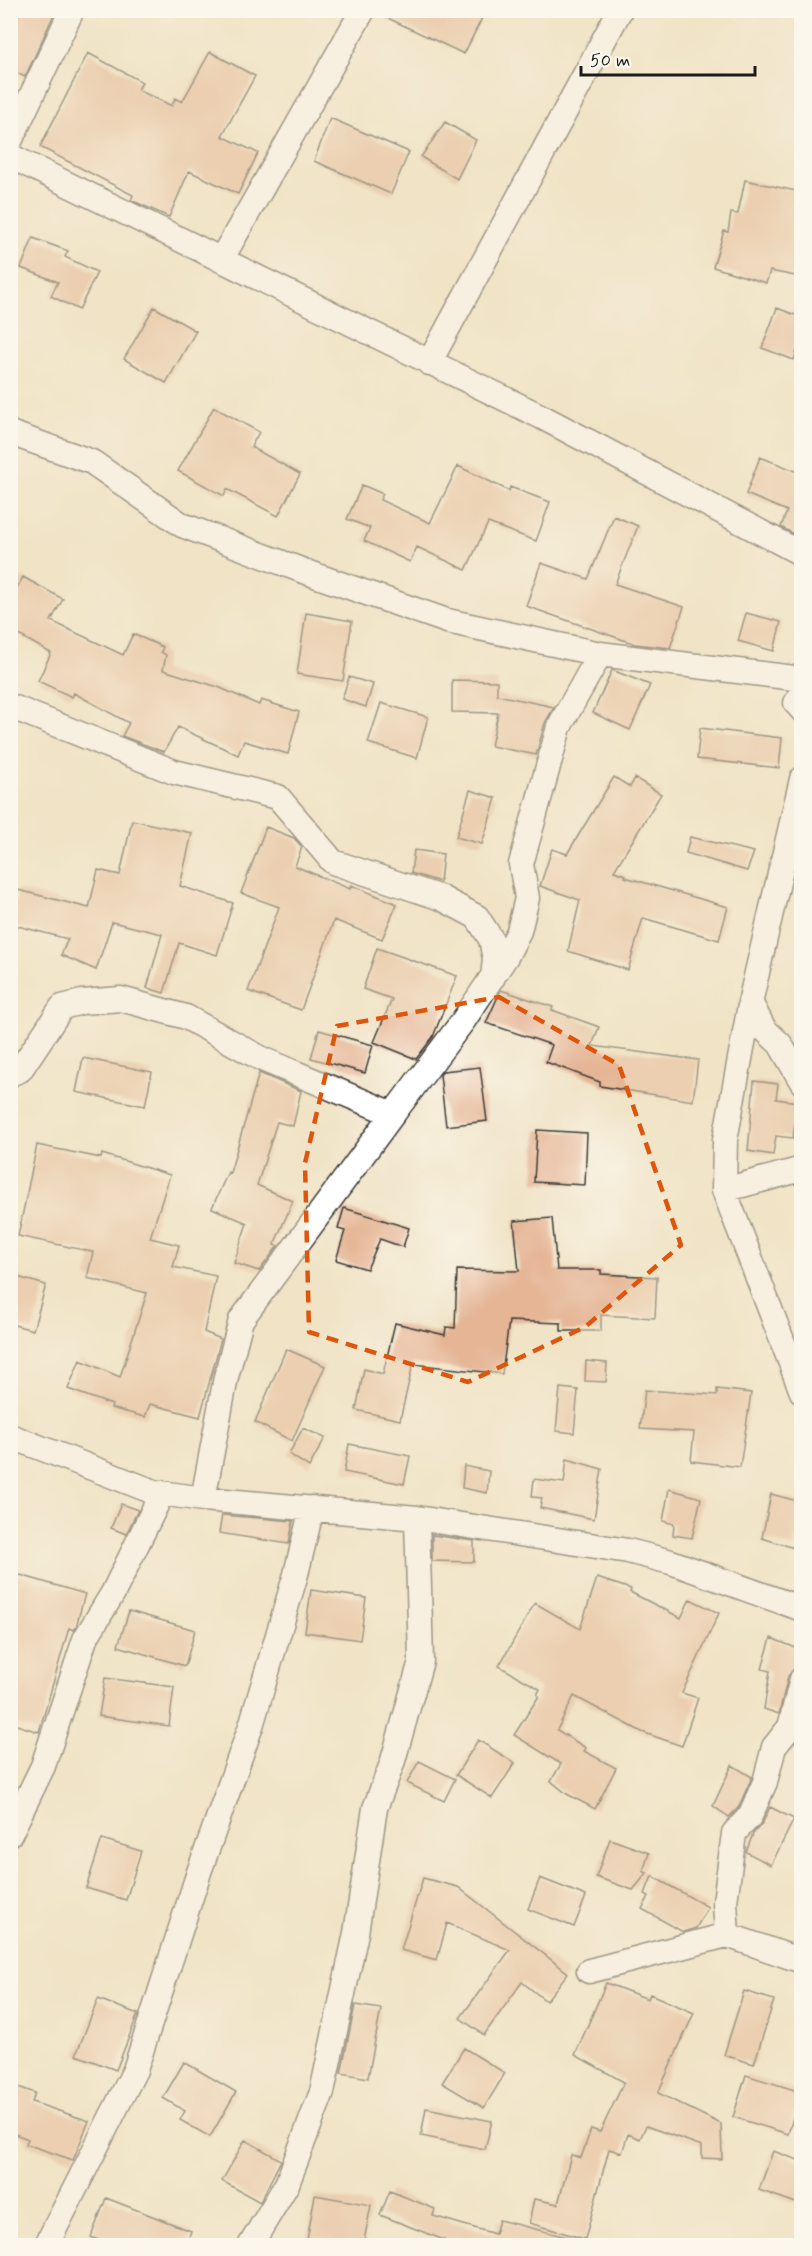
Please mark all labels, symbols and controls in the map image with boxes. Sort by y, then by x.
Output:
scale bar [581,39,755,77]
text: 50 m [590,49,630,73]

